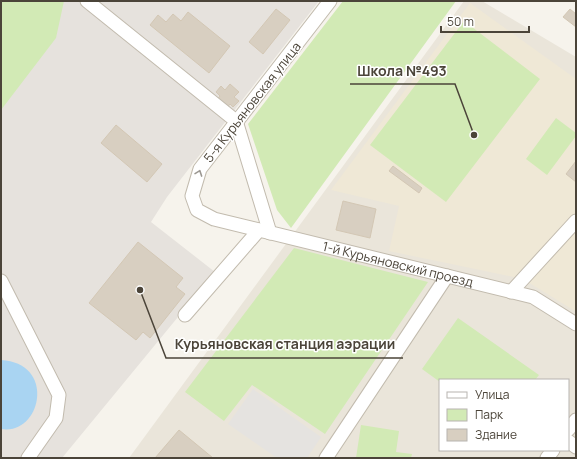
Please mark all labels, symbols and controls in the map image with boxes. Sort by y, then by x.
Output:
scale bar [441,8,529,34]
text: 50 m [447,13,474,30]
street label: 5-я Курьяновская улица [199,38,305,166]
callout: Школа №493 [350,58,455,84]
text: Школа №493 [357,61,447,80]
one-way arrow [194,170,202,177]
street label: 1-й Курьяновский проезд [321,237,475,291]
callout: Курьяновская станция аэрации [166,332,403,358]
text: Курьяновская станция аэрации [175,334,395,353]
legend [439,379,569,451]
text: Улица [475,386,509,403]
text: Парк [475,406,504,423]
text: Здание [475,426,517,443]

